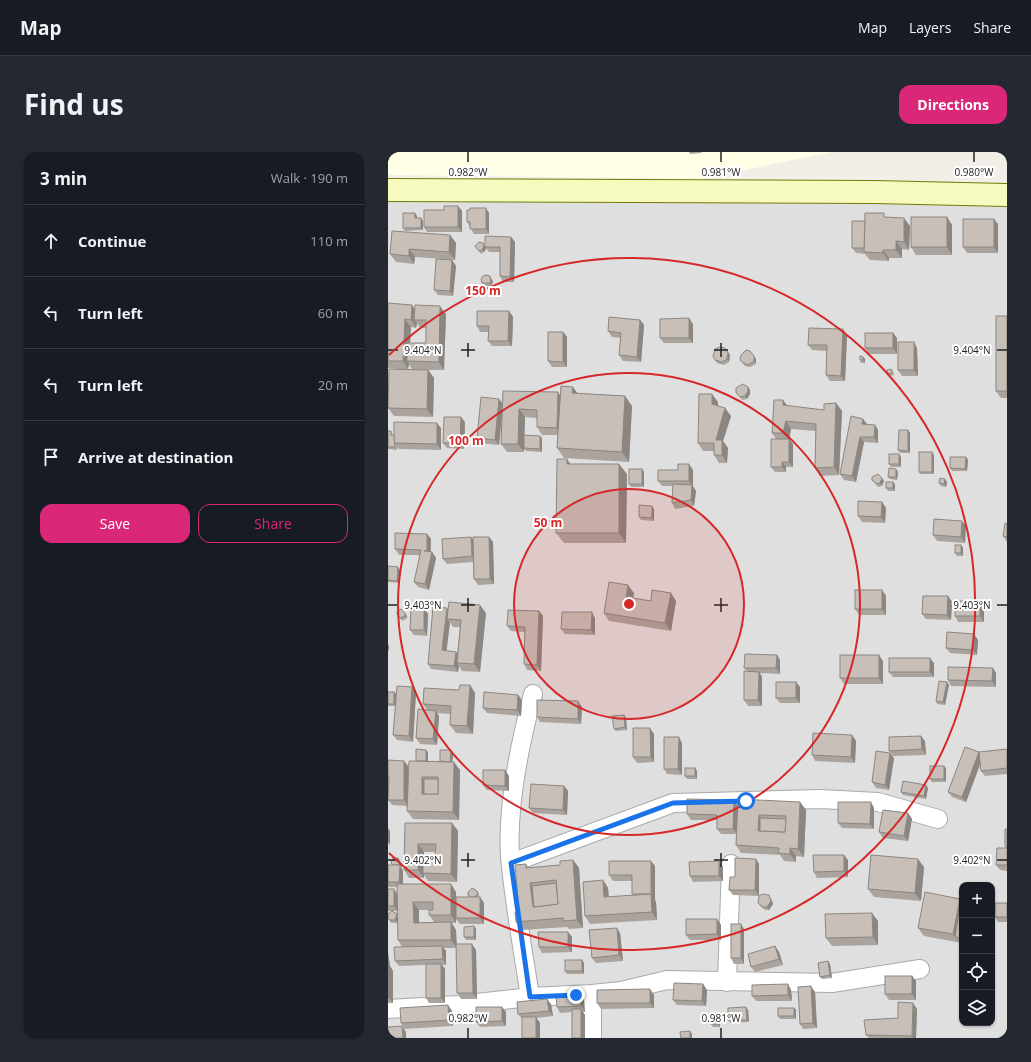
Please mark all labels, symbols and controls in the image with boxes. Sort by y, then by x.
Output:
text: Map [20,15,61,41]
text: Map [858,18,887,37]
text: Layers [909,18,951,37]
text: Share [973,18,1011,37]
text: Find us [24,85,124,123]
button: Directions [899,85,1007,124]
text: 0.982°W [448,165,488,179]
text: 0.981°W [701,165,741,179]
text: 0.980°W [954,165,994,179]
text: 3 min [40,167,87,190]
text: Walk · 190 m [271,169,348,187]
icon: ahead [40,230,62,252]
text: Continue [78,231,146,251]
text: 110 m [310,232,348,250]
text: 150 m [465,282,501,299]
icon: left [40,302,62,324]
text: Turn left [78,303,143,323]
text: 60 m [318,304,348,322]
text: 9.404°N [404,343,442,357]
text: 9.404°N [953,343,991,357]
icon: left [40,374,62,396]
text: Turn left [78,375,143,395]
text: 20 m [318,376,348,394]
text: 100 m [448,432,484,449]
icon: arrive [40,446,62,468]
text: Arrive at destination [78,447,233,467]
button: Save [40,504,190,543]
button: Share [198,504,348,543]
text: 50 m [534,514,562,531]
centre of rings [622,597,636,611]
text: 9.403°N [404,598,442,612]
text: 9.403°N [953,598,991,612]
route start [737,792,755,810]
text: 9.402°N [404,853,442,867]
text: 9.402°N [953,853,991,867]
map controls [959,882,995,1026]
button: + [959,882,995,918]
button: − [959,918,995,954]
button: locate [959,954,995,990]
route end [567,986,585,1004]
button: layers [959,990,995,1026]
text: 0.982°W [448,1011,488,1025]
text: 0.981°W [701,1011,741,1025]

